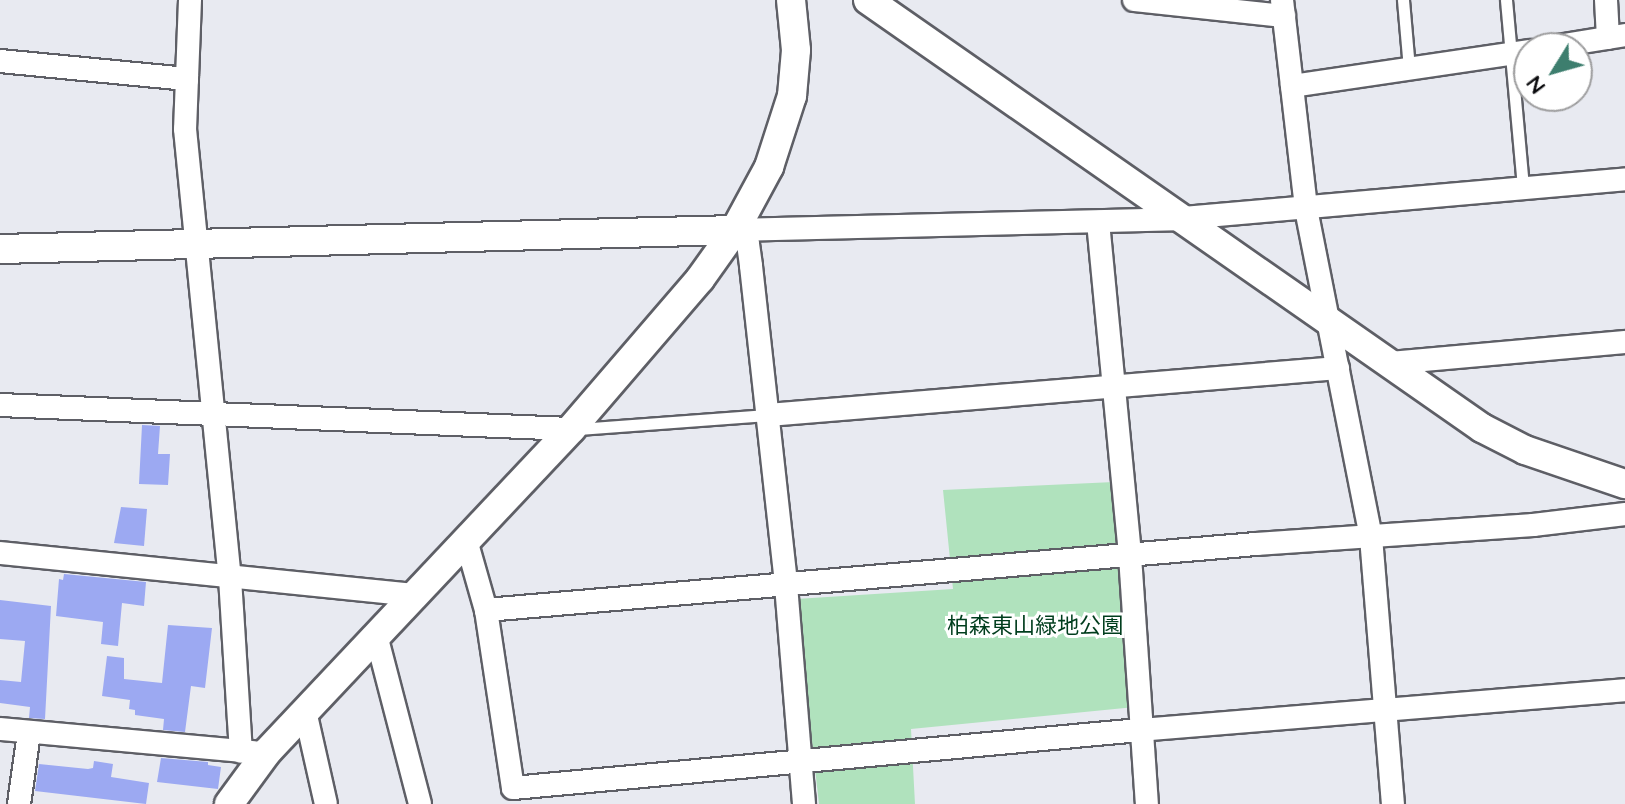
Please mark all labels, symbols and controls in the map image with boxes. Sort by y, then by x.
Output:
north arrow [1513,32,1593,112]
text: N [1519,70,1551,100]
park label: 柏森東山緑地公園 [947,613,1123,639]

